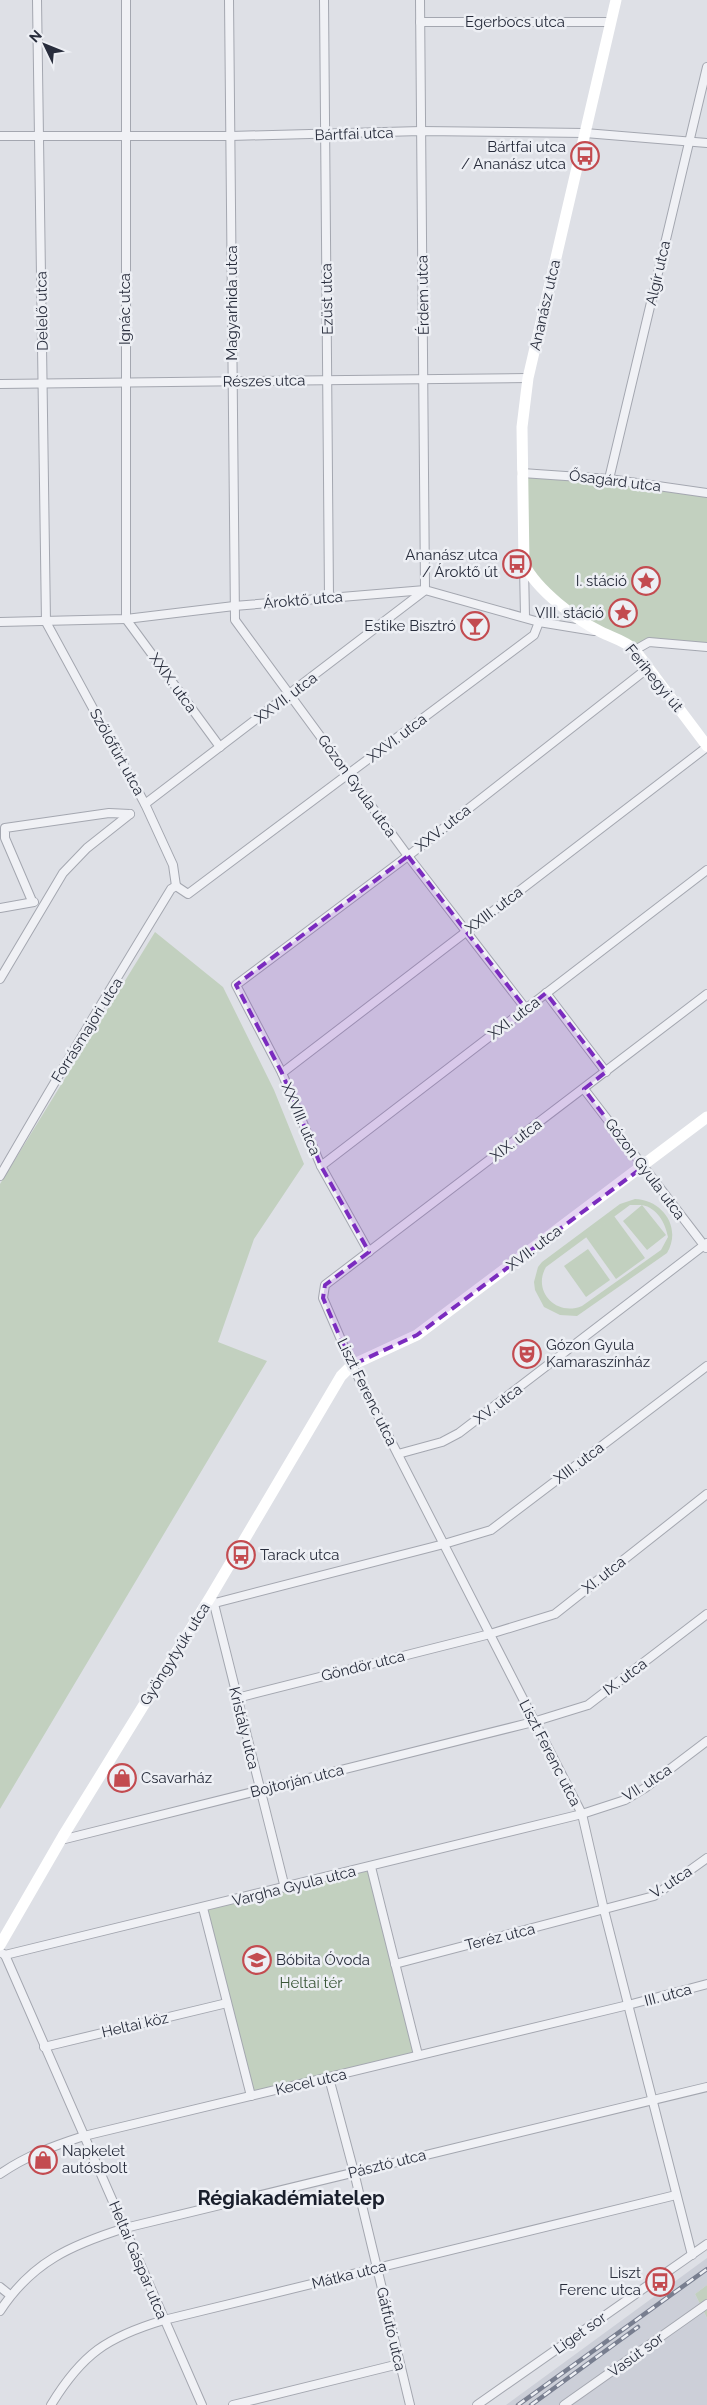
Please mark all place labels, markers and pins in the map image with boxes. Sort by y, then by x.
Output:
place label: Bártfai utca / Ananász utca [461,138,566,173]
bus stop icon: Bártfai utca / Ananász utca [570,141,600,171]
place label: Ananász utca / Ároktő út [405,546,498,581]
bus stop icon: Ananász utca / Ároktő út [502,549,532,579]
place icon: I. stáció [631,566,661,596]
place label: I. stáció [576,572,627,590]
place icon: VIII. stáció [608,598,638,628]
place label: VIII. stáció [535,604,604,622]
bar icon: Estike Bisztró [460,611,490,641]
place label: Estike Bisztró [364,617,456,635]
place label: Gózon Gyula Kamaraszínház [546,1336,650,1371]
theatre icon: Gózon Gyula Kamaraszínház [512,1339,542,1369]
bus stop icon: Tarack utca [226,1540,256,1570]
place label: Tarack utca [260,1546,339,1564]
shop icon: Csavarház [107,1763,137,1793]
place label: Csavarház [141,1769,212,1787]
school or university icon: Bóbita Óvoda [242,1945,272,1975]
place label: Bóbita Óvoda [276,1951,370,1969]
place label: Napkelet autósbolt [62,2142,127,2177]
shop icon: Napkelet autósbolt [28,2145,58,2175]
place label: Liszt Ferenc utca [559,2264,641,2299]
bus stop icon: Liszt Ferenc utca [645,2267,675,2297]

